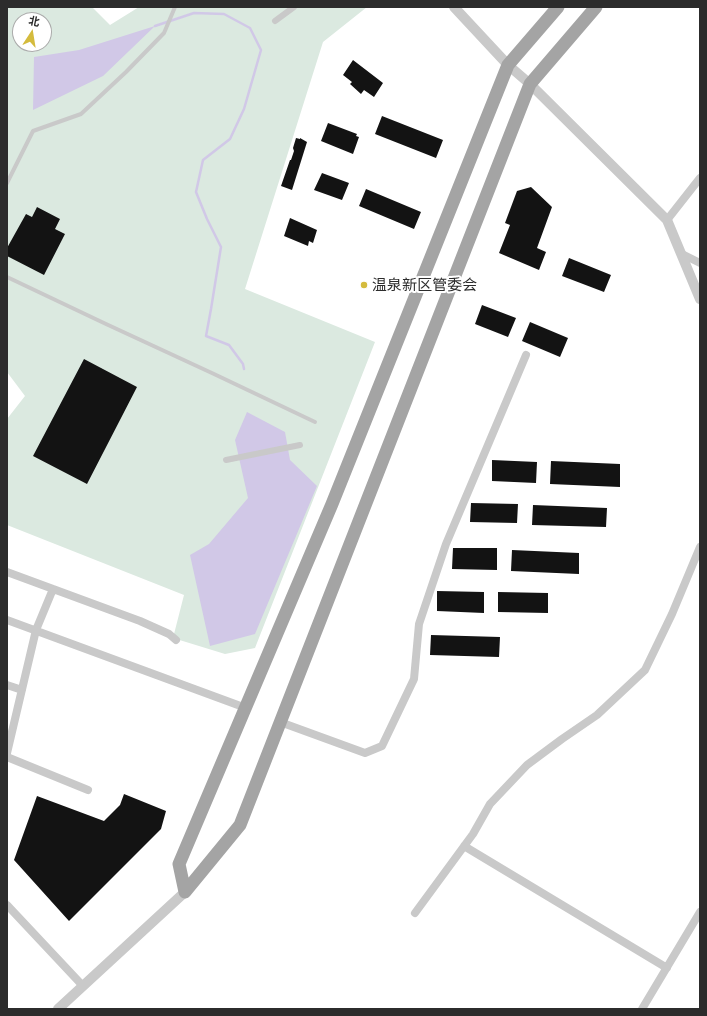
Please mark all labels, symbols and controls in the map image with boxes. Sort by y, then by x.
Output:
north arrow [12,12,52,52]
text: 北 [28,13,41,28]
place label: 温泉新区管委会 [372,276,477,294]
marker: 温泉新区管委会 [359,280,369,290]

